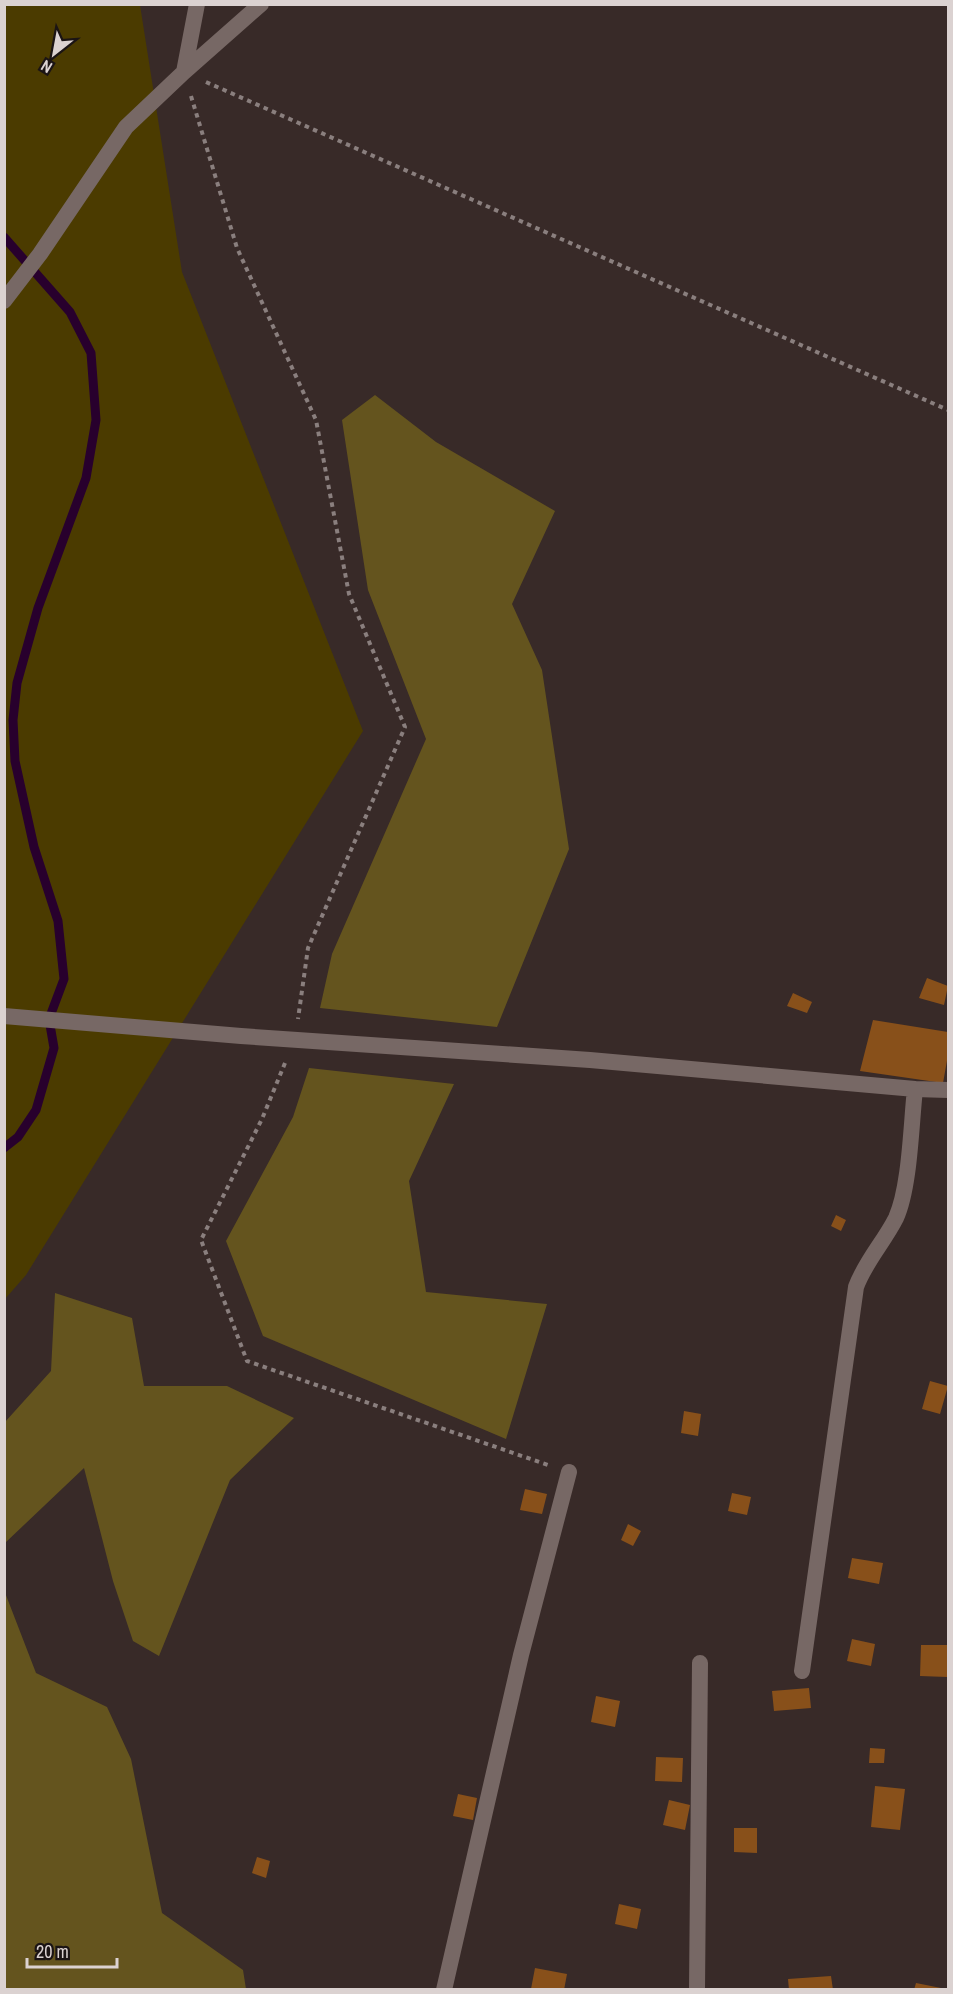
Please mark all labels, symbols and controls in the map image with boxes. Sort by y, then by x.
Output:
north arrow [24,24,84,84]
text: N [37,55,56,79]
scale bar [27,1931,117,1969]
text: 20 m [36,1939,69,1964]

